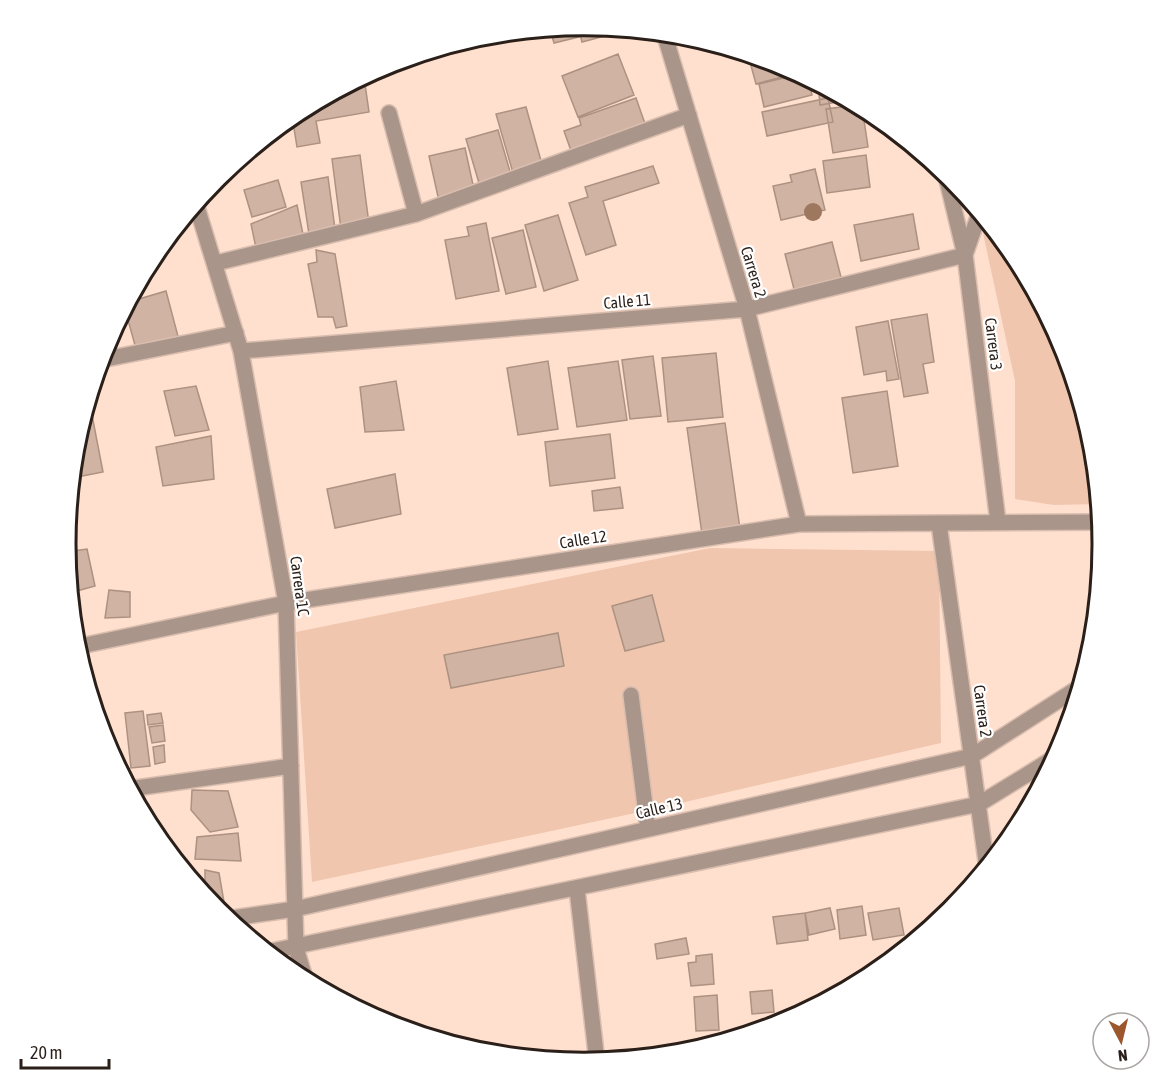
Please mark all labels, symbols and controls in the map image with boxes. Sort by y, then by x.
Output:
street label: Carrera 2 [738,244,770,300]
street label: Calle 11 [603,290,651,312]
street label: Carrera 3 [982,317,1006,371]
street label: Calle 12 [558,526,608,552]
street label: Carrera 1C [287,555,313,617]
street label: Carrera 2 [970,684,996,738]
street label: Calle 13 [634,794,684,822]
north arrow [1091,1011,1151,1071]
scale bar [21,1032,110,1070]
text: 20 m [30,1042,62,1063]
text: N [1117,1046,1129,1065]

